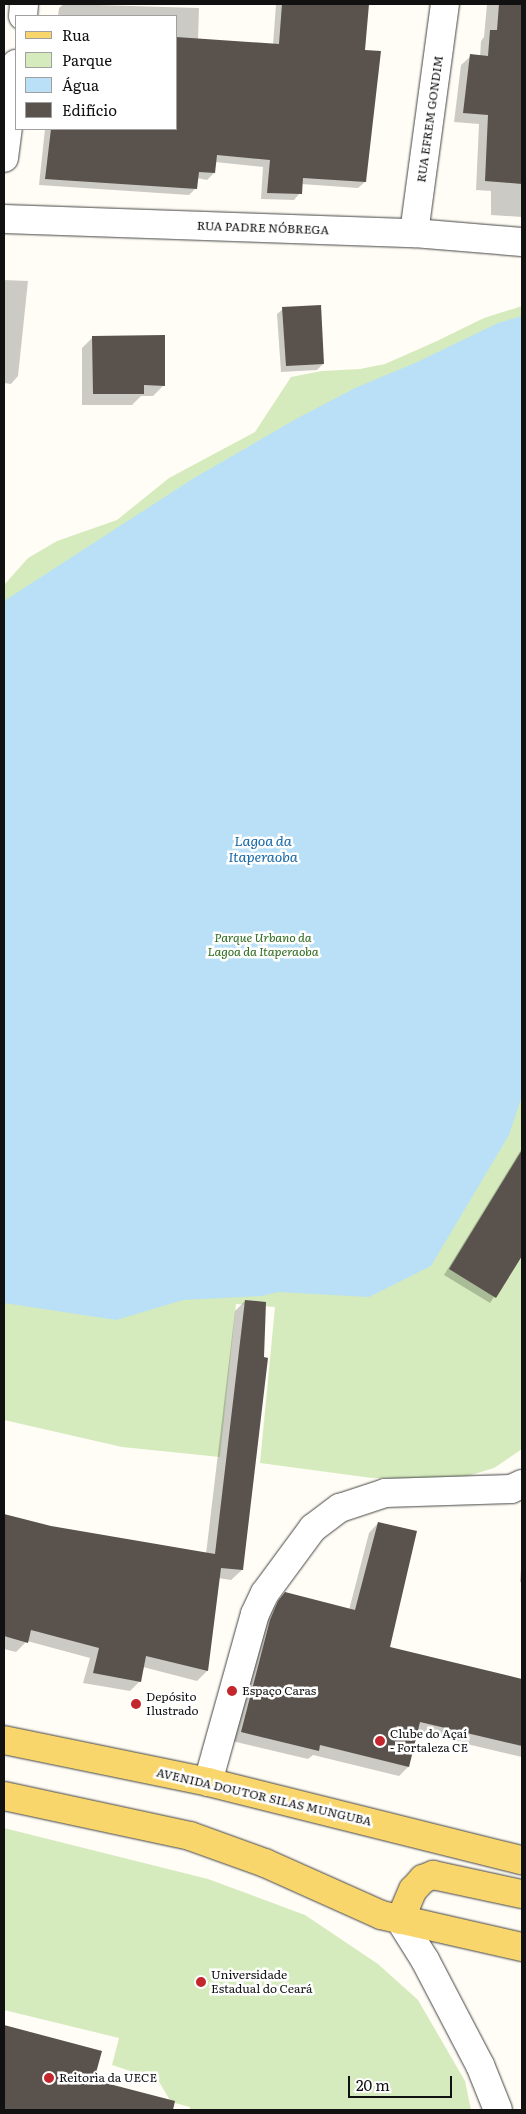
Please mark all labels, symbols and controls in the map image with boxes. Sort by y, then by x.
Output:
legend [15,15,178,130]
text: Rua [62,23,90,46]
text: Parque [62,48,112,71]
street label: RUA EFREM GONDIM [414,55,446,183]
text: Água [62,73,99,96]
text: Edifício [62,98,117,121]
street label: RUA PADRE NÓBREGA [197,218,329,238]
water label: Lagoa da Itaperaoba [228,832,298,864]
park label: Parque Urbano da Lagoa da Itaperaoba [208,931,318,959]
place label: Espaço Caras [242,1684,316,1698]
marker: Espaço Caras [226,1685,238,1697]
place label: Depósito Ilustrado [146,1690,199,1718]
marker: Depósito Ilustrado [130,1698,142,1710]
place label: Clube do Açaí - Fortaleza CE [390,1727,468,1755]
marker: Clube do Açaí - Fortaleza CE [374,1735,386,1747]
street label: AVENIDA DOUTOR SILAS MUNGUBA [155,1765,373,1829]
place label: Universidade Estadual do Ceará [211,1968,312,1996]
marker: Universidade Estadual do Ceará [195,1976,207,1988]
scale bar [351,2066,455,2098]
place label: Reitoria da UECE [59,2071,157,2085]
marker: Reitoria da UECE [43,2072,55,2084]
text: 20 m [356,2073,390,2096]

